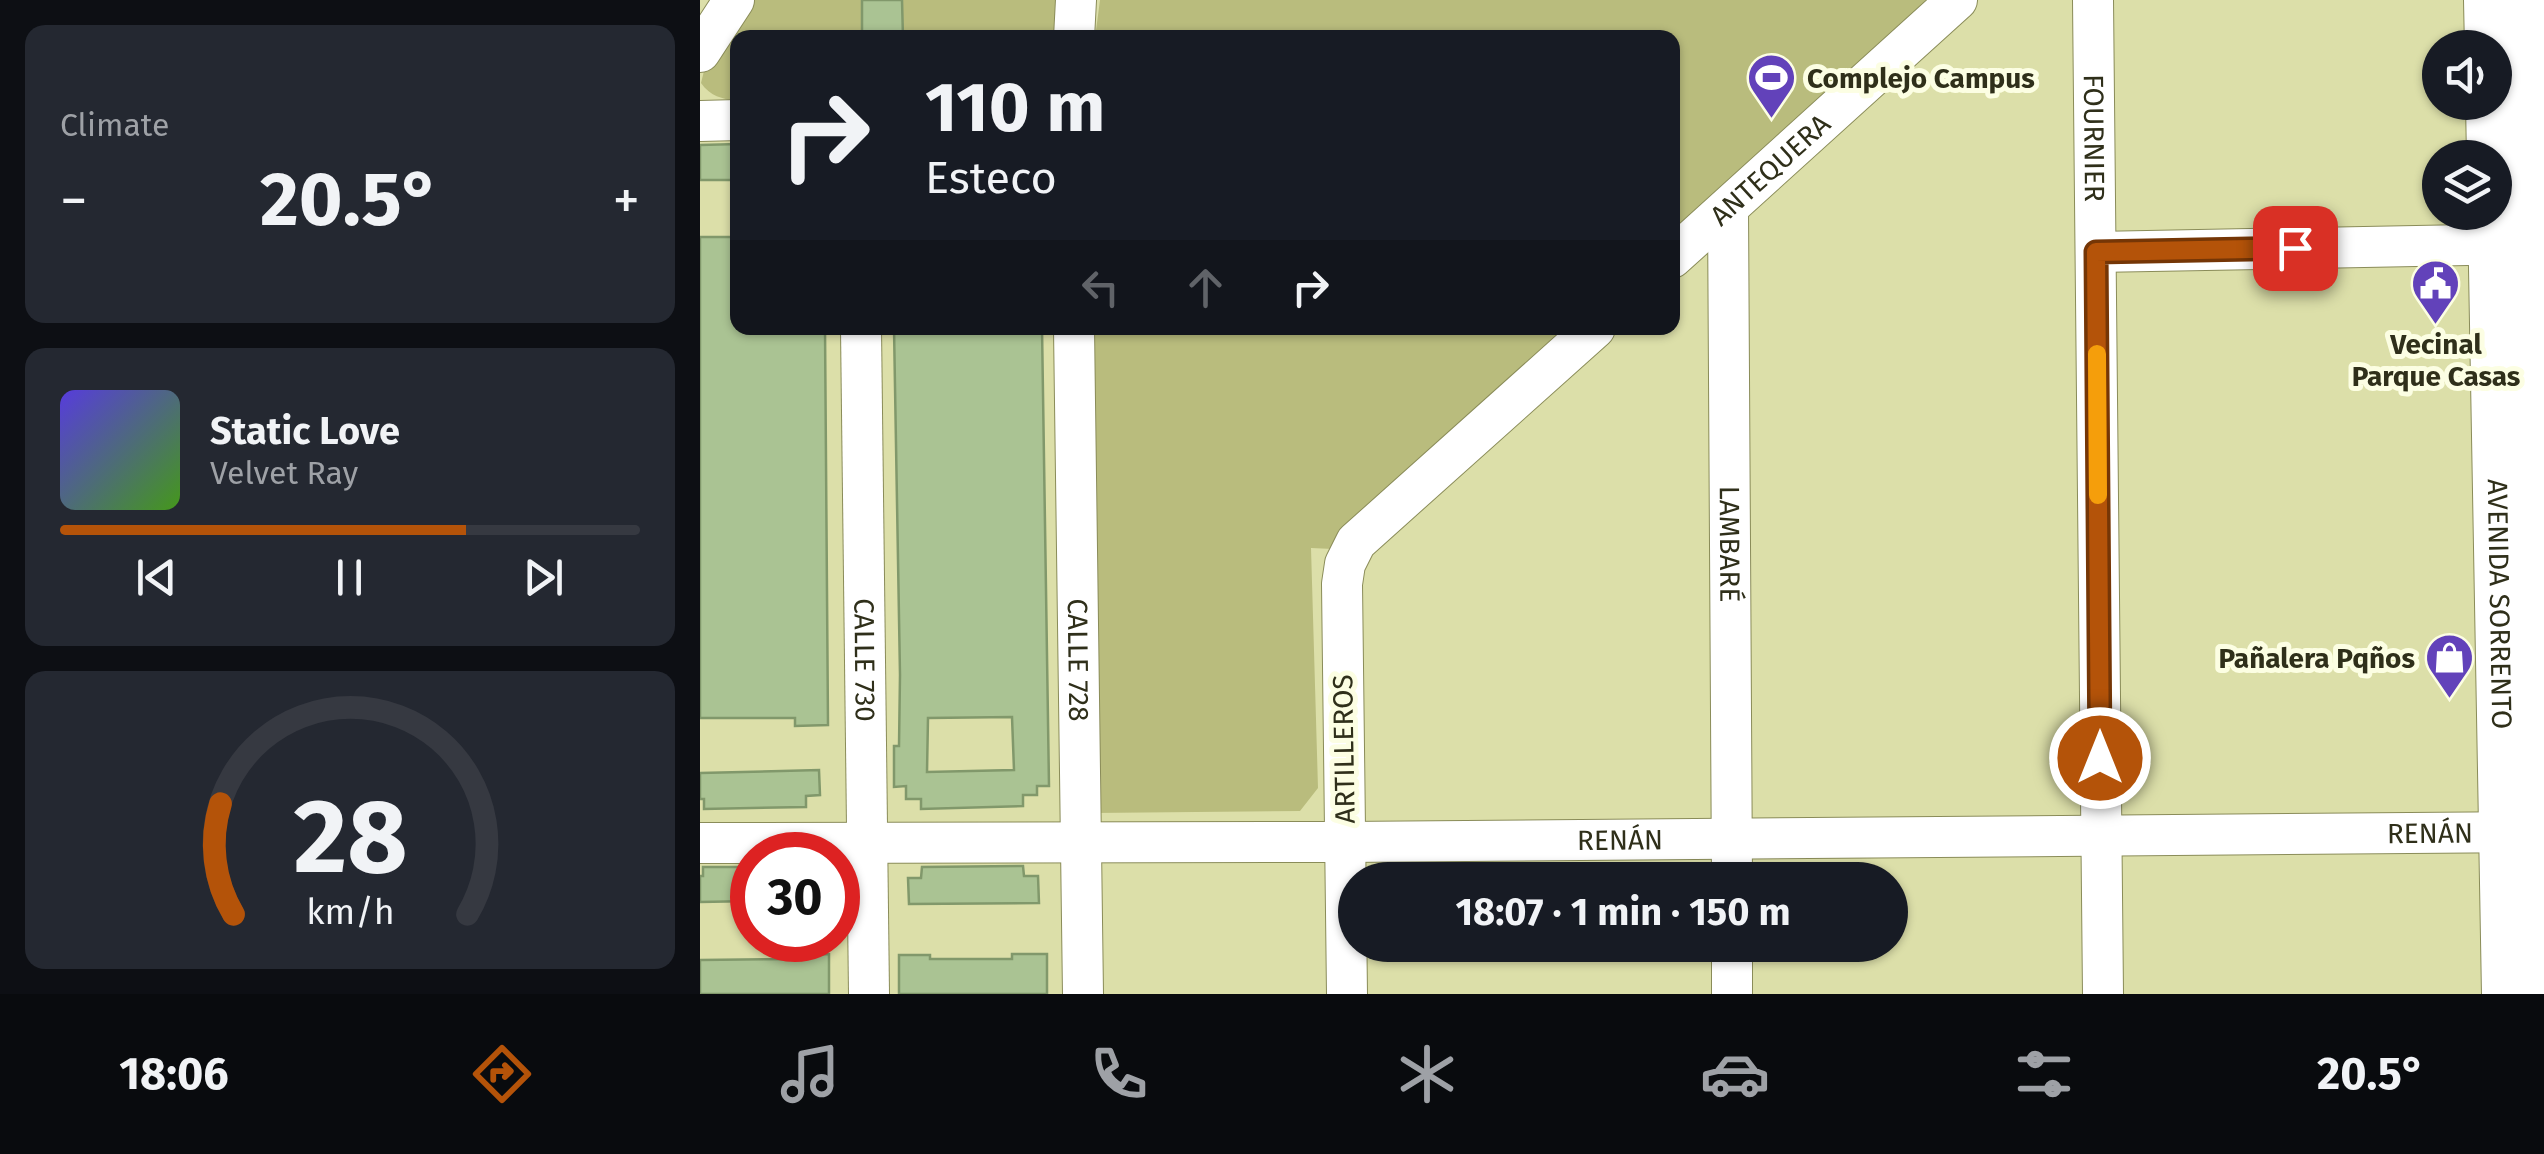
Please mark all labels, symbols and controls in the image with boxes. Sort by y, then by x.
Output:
map controls [2422,30,2512,230]
button: sound [2422,30,2512,120]
sports icon: Complejo Campus [1746,52,1798,120]
place label: Complejo Campus [1807,62,2035,95]
text: 110 m [925,66,1105,150]
icon: right [760,70,890,200]
street label: FOURNIER [2077,74,2112,202]
text: Climate [60,106,169,144]
street label: ANTEQUERA [1703,107,1837,232]
button: layers [2422,140,2512,230]
text: Esteco [925,151,1057,205]
text: 20.5° [260,155,440,245]
text: − [60,168,88,234]
text: + [613,168,640,234]
pin [2253,206,2338,291]
icon: arrive [2268,221,2323,276]
public building icon: Vecinal Parque Casas [2410,258,2462,326]
icon: left [1073,260,1128,315]
icon: ahead [1178,260,1233,315]
icon: right [1283,260,1338,315]
place label: Vecinal Parque Casas [2352,328,2520,393]
text: Static Love [210,408,400,454]
text: Velvet Ray [210,454,358,492]
street label: AVENIDA SORRENTO [2481,478,2519,729]
street label: LAMBARÉ [1713,486,1747,602]
icon: previous [129,550,184,605]
icon: pause [322,550,377,605]
icon: next [516,550,571,605]
street label: CALLE 730 [848,598,882,722]
street label: CALLE 728 [1061,598,1096,722]
shop icon: Pañalera Pqños [2424,632,2476,700]
place label: Pañalera Pqños [2218,642,2415,675]
street label: ARTILLEROS [1326,674,1362,824]
position arrow [2048,706,2152,810]
text: 28 [293,775,407,900]
street label: RENÁN [2387,816,2473,850]
street label: RENÁN [1577,823,1663,857]
speed limit sign: 30 [730,832,860,962]
text: 18:07 · 1 min · 150 m [1455,889,1791,935]
text: km/h [306,891,394,933]
icon: directions [467,1039,537,1109]
icon: music [775,1039,845,1109]
icon: phone [1084,1039,1154,1109]
icon: climate [1392,1039,1462,1109]
icon: car [1700,1039,1770,1109]
icon: filters [2009,1039,2079,1109]
text: 18:06 [119,1047,229,1101]
text: 20.5° [2317,1047,2425,1101]

